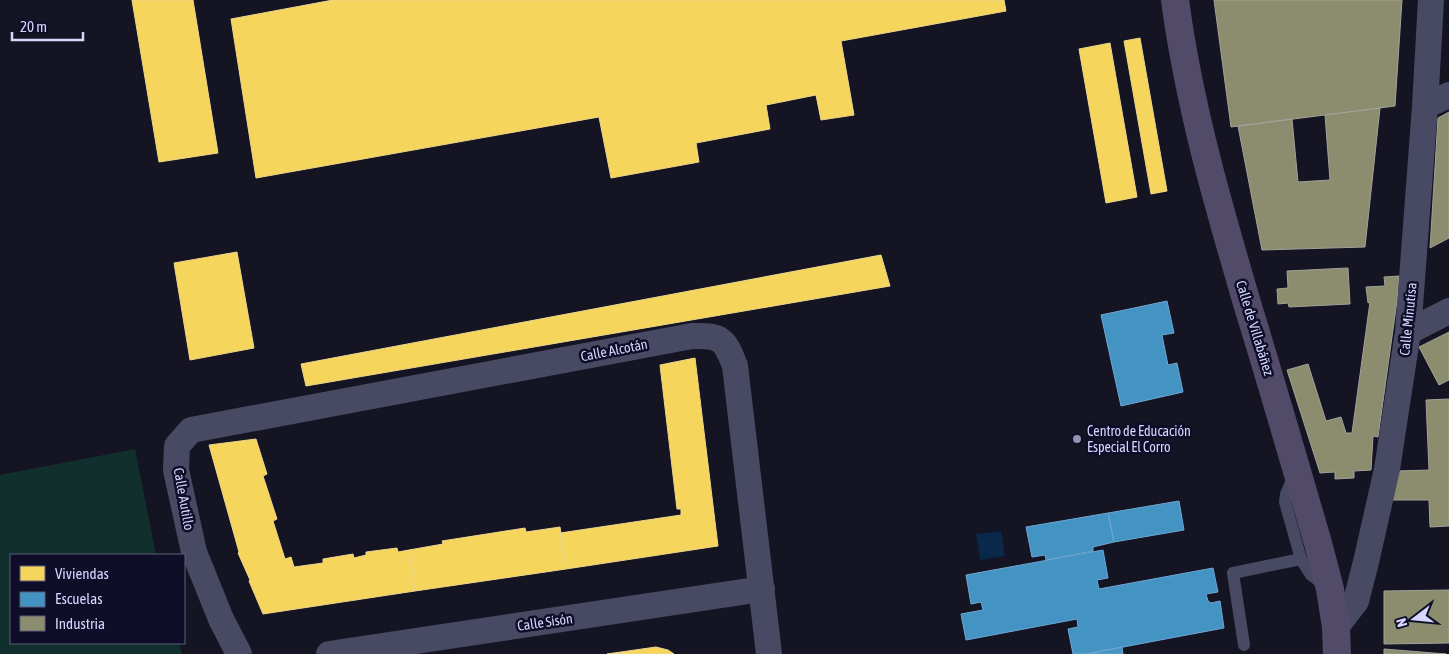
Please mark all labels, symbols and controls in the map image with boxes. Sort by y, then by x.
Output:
scale bar [12,10,84,42]
text: 20 m [20,18,47,35]
street label: Calle de Villabáñez [1233,279,1277,377]
street label: Calle Minutisa [1396,282,1420,356]
street label: Calle Alcotán [579,336,649,364]
place label: Centro de Educación Especial El Corro [1087,423,1191,455]
marker: Centro de Educación Especial El Corro [1071,433,1083,445]
street label: Calle Autillo [171,467,197,531]
legend [10,554,185,644]
text: Viviendas [55,565,109,582]
text: Escuelas [55,590,103,607]
north arrow [1389,594,1439,644]
street label: Calle Sisón [516,610,574,634]
text: Industria [55,615,105,632]
text: N [1393,616,1410,629]

